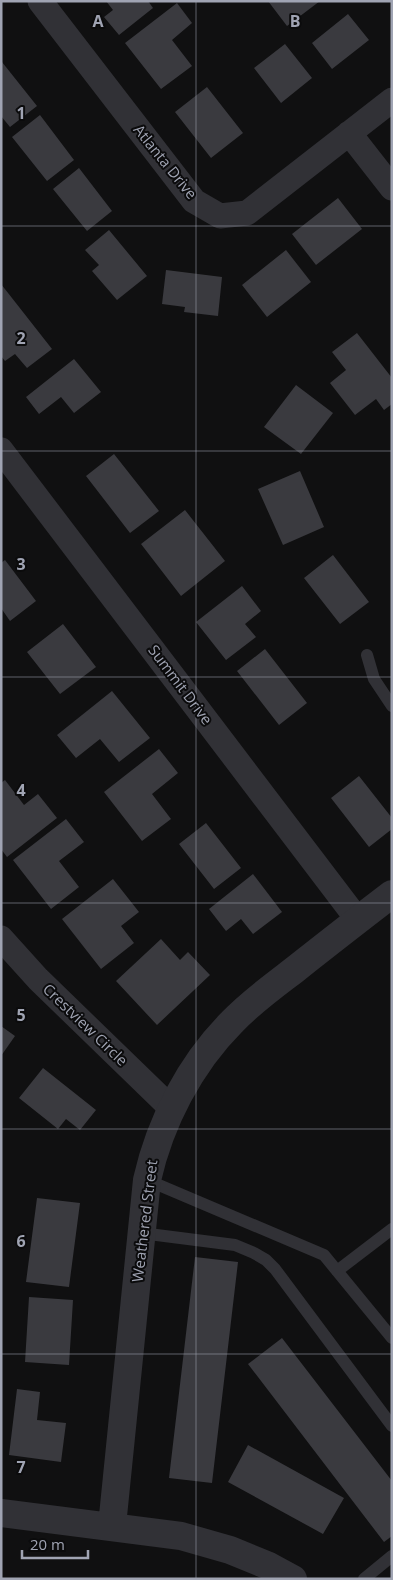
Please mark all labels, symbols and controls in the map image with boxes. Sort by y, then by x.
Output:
text: A [92,10,104,32]
text: B [290,10,300,32]
text: 1 [16,102,26,124]
street label: Atlanta Drive [130,120,202,203]
text: 2 [16,327,26,349]
text: 3 [16,553,26,575]
street label: Summit Drive [144,640,217,728]
text: 4 [16,779,26,801]
street label: Crestview Circle [39,979,132,1070]
text: 5 [16,1004,26,1026]
street label: Weathered Street [127,1159,161,1283]
text: 6 [16,1230,26,1252]
text: 7 [16,1456,26,1478]
scale bar [22,1528,89,1560]
text: 20 m [30,1534,65,1554]

